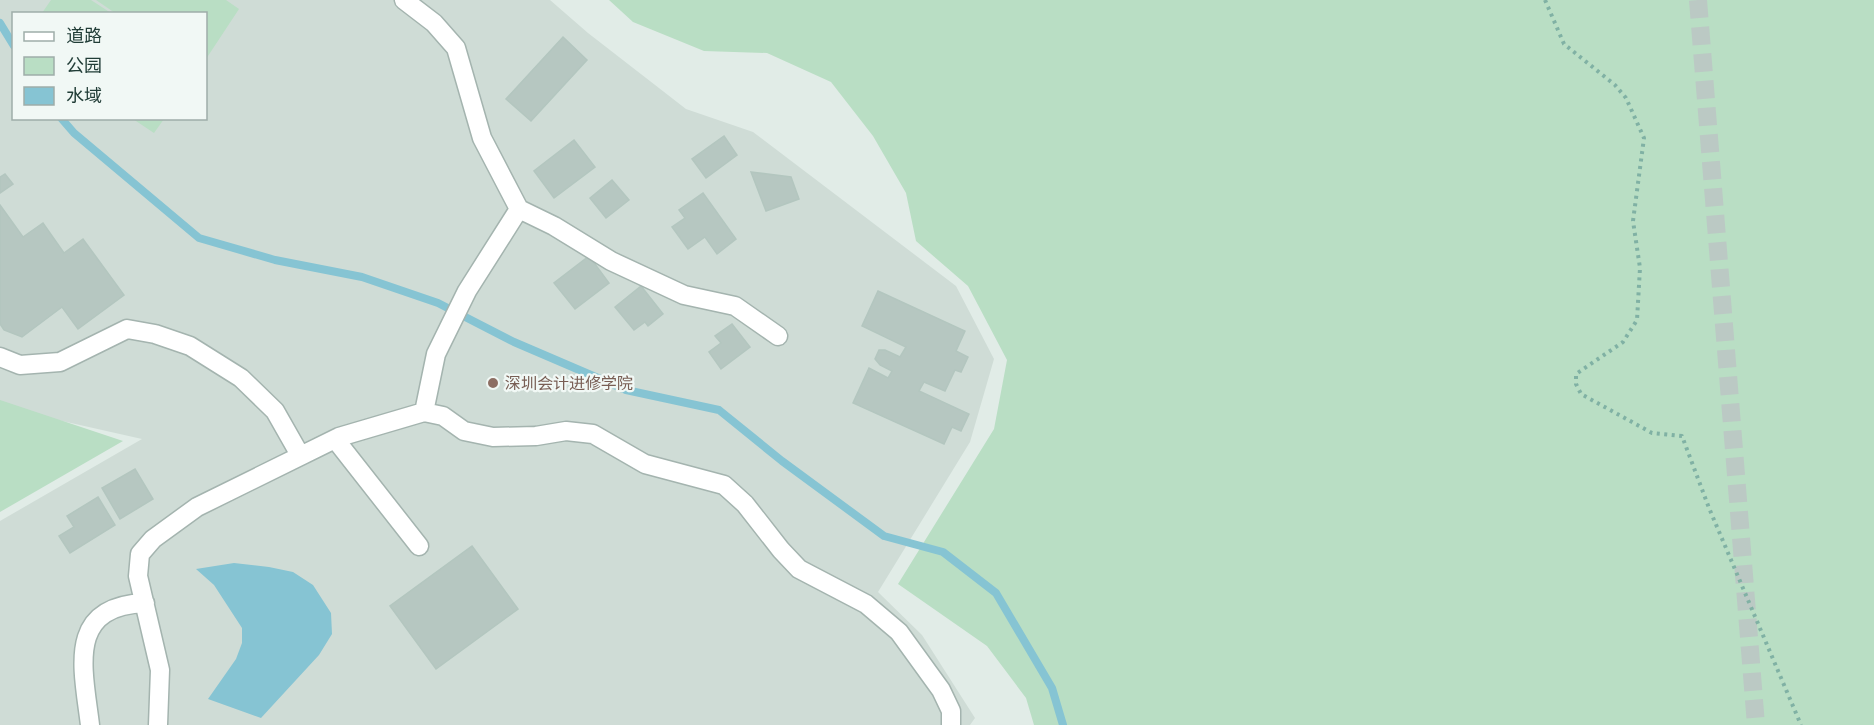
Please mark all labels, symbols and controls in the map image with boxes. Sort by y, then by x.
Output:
legend [12,12,207,120]
text: 道路 [66,25,102,46]
text: 公园 [66,55,102,76]
text: 水域 [66,85,102,106]
place label: 深圳会计进修学院 [505,374,633,393]
marker: 深圳会计进修学院 [486,376,500,390]

